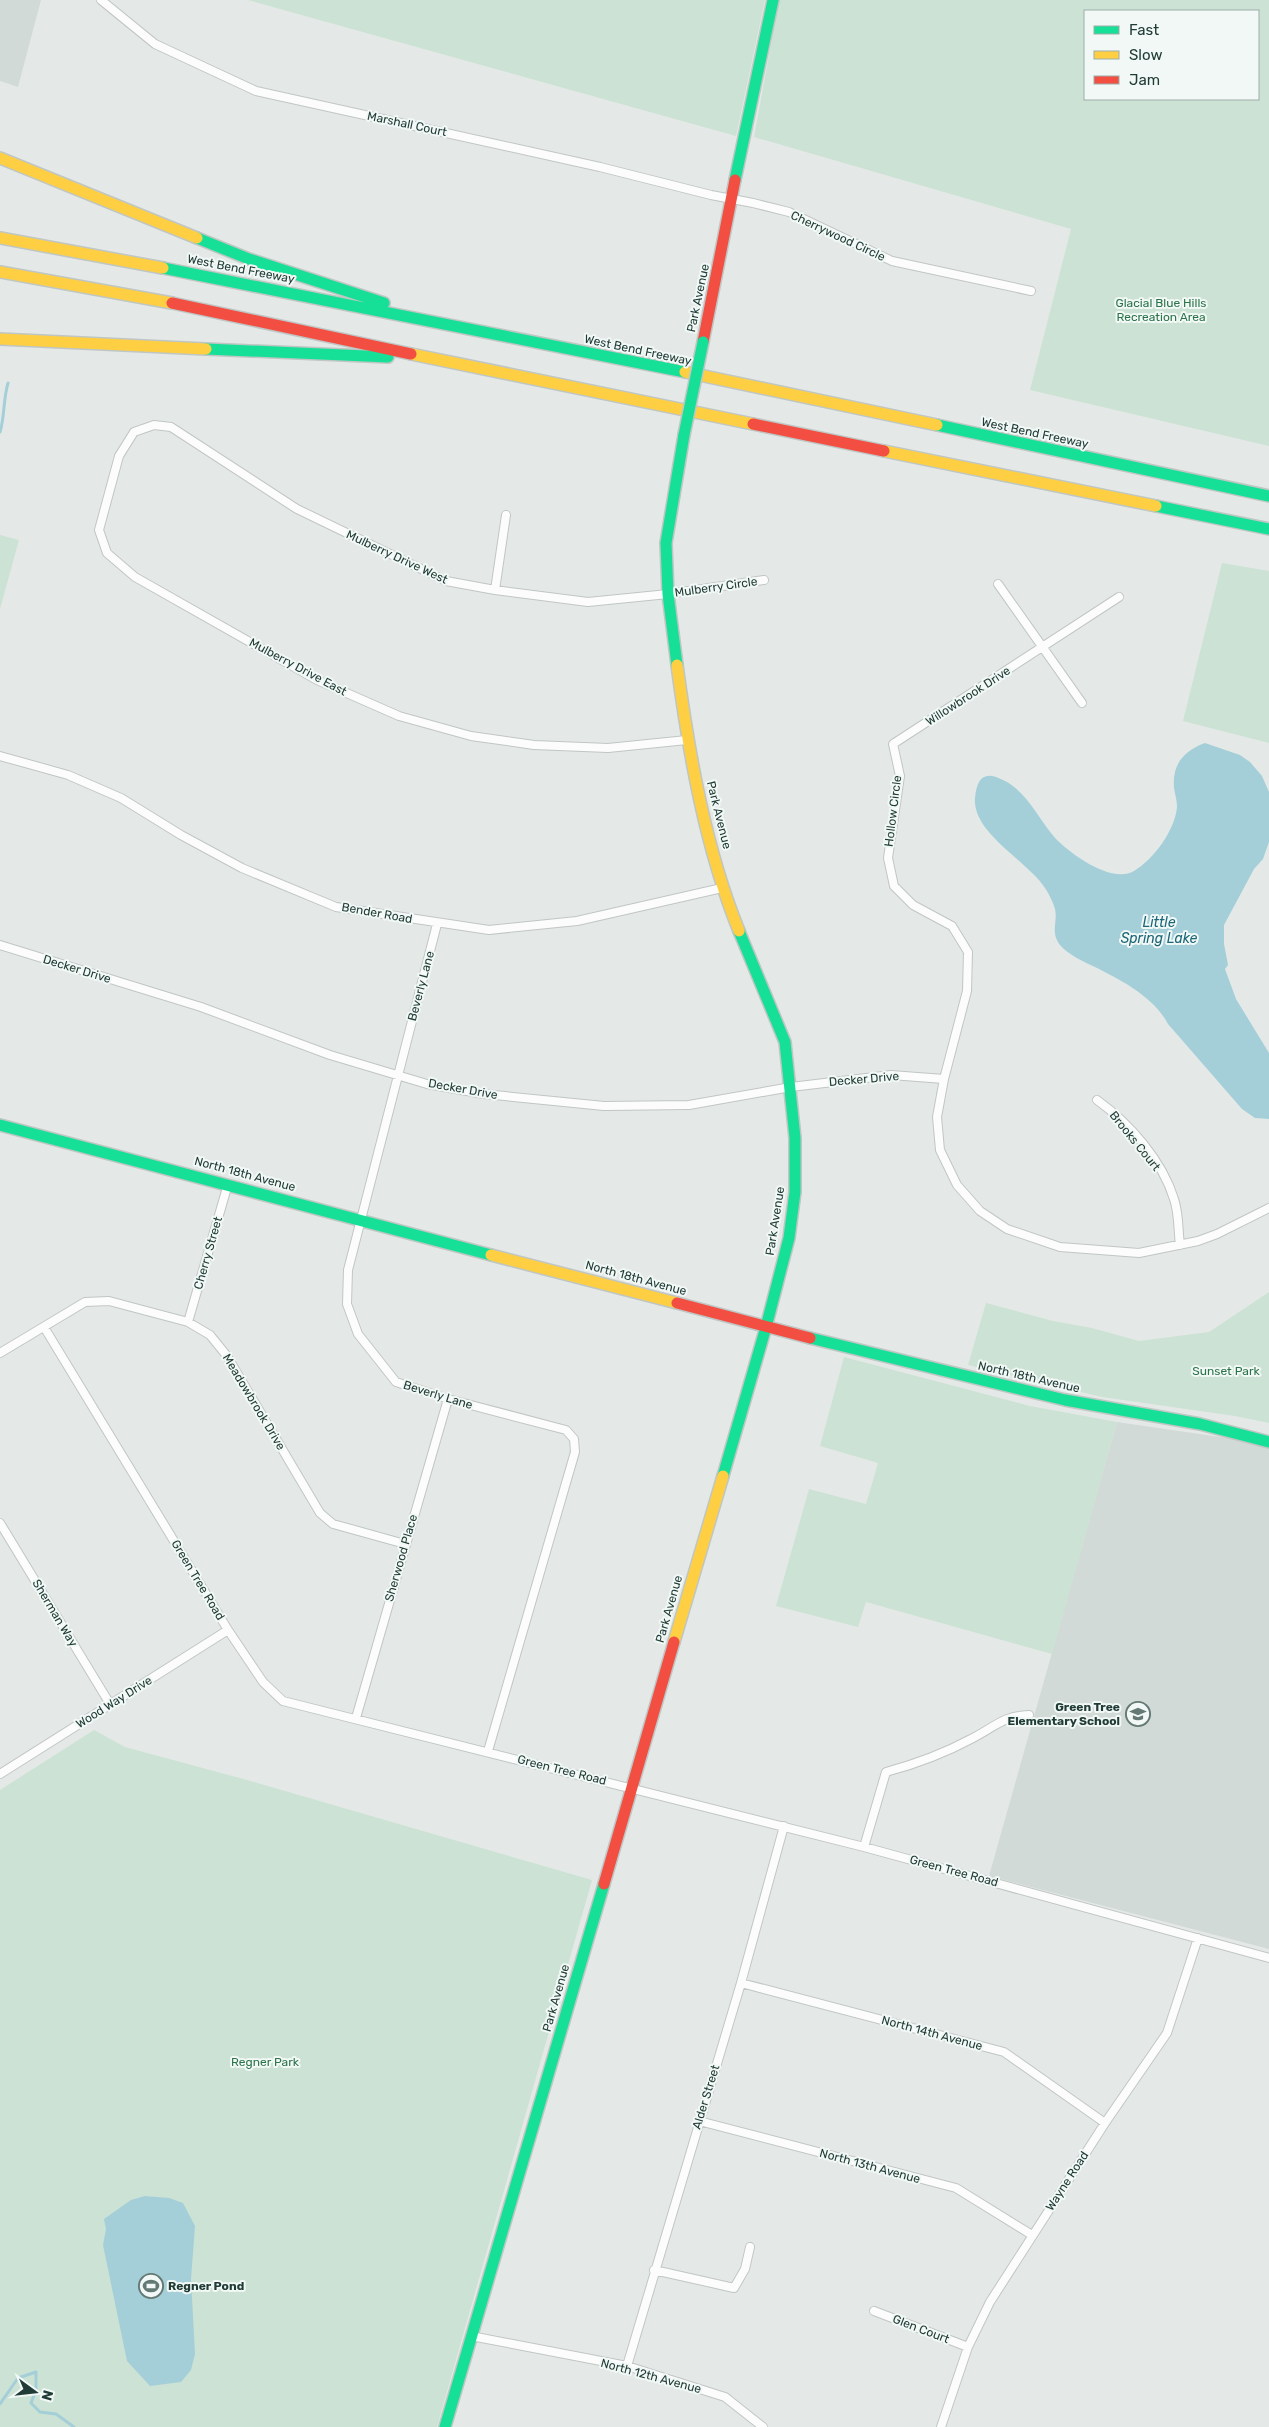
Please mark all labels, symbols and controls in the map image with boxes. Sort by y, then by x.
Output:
legend [1084,10,1259,100]
text: Fast [1129,21,1159,39]
text: Slow [1129,46,1162,64]
text: Jam [1129,71,1160,89]
street label: Marshall Court [366,109,448,139]
street label: Cherrywood Circle [789,208,888,264]
street label: West Bend Freeway [186,252,296,286]
street label: Park Avenue [684,262,712,333]
park label: Glacial Blue Hills Recreation Area [1116,296,1206,324]
street label: West Bend Freeway [583,332,693,368]
street label: West Bend Freeway [980,415,1090,451]
street label: Mulberry Drive West [344,527,450,587]
street label: Mulberry Circle [674,574,759,600]
street label: Mulberry Drive East [247,635,349,699]
street label: Willowbrook Drive [923,663,1013,729]
street label: Hollow Circle [882,774,904,848]
street label: Park Avenue [704,780,734,851]
street label: Bender Road [341,900,413,926]
water label: Little Spring Lake [1121,914,1198,947]
street label: Beverly Lane [405,949,437,1022]
street label: Decker Drive [41,952,113,986]
street label: Decker Drive [828,1069,900,1089]
street label: Decker Drive [427,1076,499,1102]
street label: Brooks Court [1107,1108,1164,1174]
street label: North 18th Avenue [193,1154,297,1194]
street label: Park Avenue [763,1185,787,1256]
street label: Cherry Street [191,1215,225,1291]
street label: North 18th Avenue [584,1258,688,1298]
street label: Meadowbrook Drive [220,1351,288,1453]
street label: North 18th Avenue [977,1358,1082,1396]
park label: Sunset Park [1192,1364,1260,1378]
street label: Beverly Lane [402,1378,475,1412]
street label: Sherwood Place [382,1513,420,1603]
street label: Green Tree Road [169,1537,227,1623]
street label: Park Avenue [653,1573,685,1644]
street label: Sherman Way [29,1577,81,1649]
street label: Wood Way Drive [73,1673,155,1731]
place label: Green Tree Elementary School [1008,1700,1120,1728]
school or university icon: Green Tree Elementary School [1125,1701,1151,1727]
street label: Green Tree Road [516,1752,608,1788]
street label: Green Tree Road [908,1852,1000,1890]
street label: Park Avenue [540,1962,572,2033]
street label: North 14th Avenue [880,2013,984,2053]
park label: Regner Park [231,2055,300,2069]
street label: Alder Street [690,2063,723,2131]
street label: North 13th Avenue [818,2146,922,2186]
street label: Wayne Road [1043,2149,1091,2213]
sports icon: Regner Pond [138,2273,164,2299]
place label: Regner Pond [168,2279,244,2293]
street label: Glen Court [891,2312,952,2346]
street label: North 12th Avenue [599,2356,703,2396]
north arrow [10,2367,60,2417]
text: N [38,2388,57,2402]

